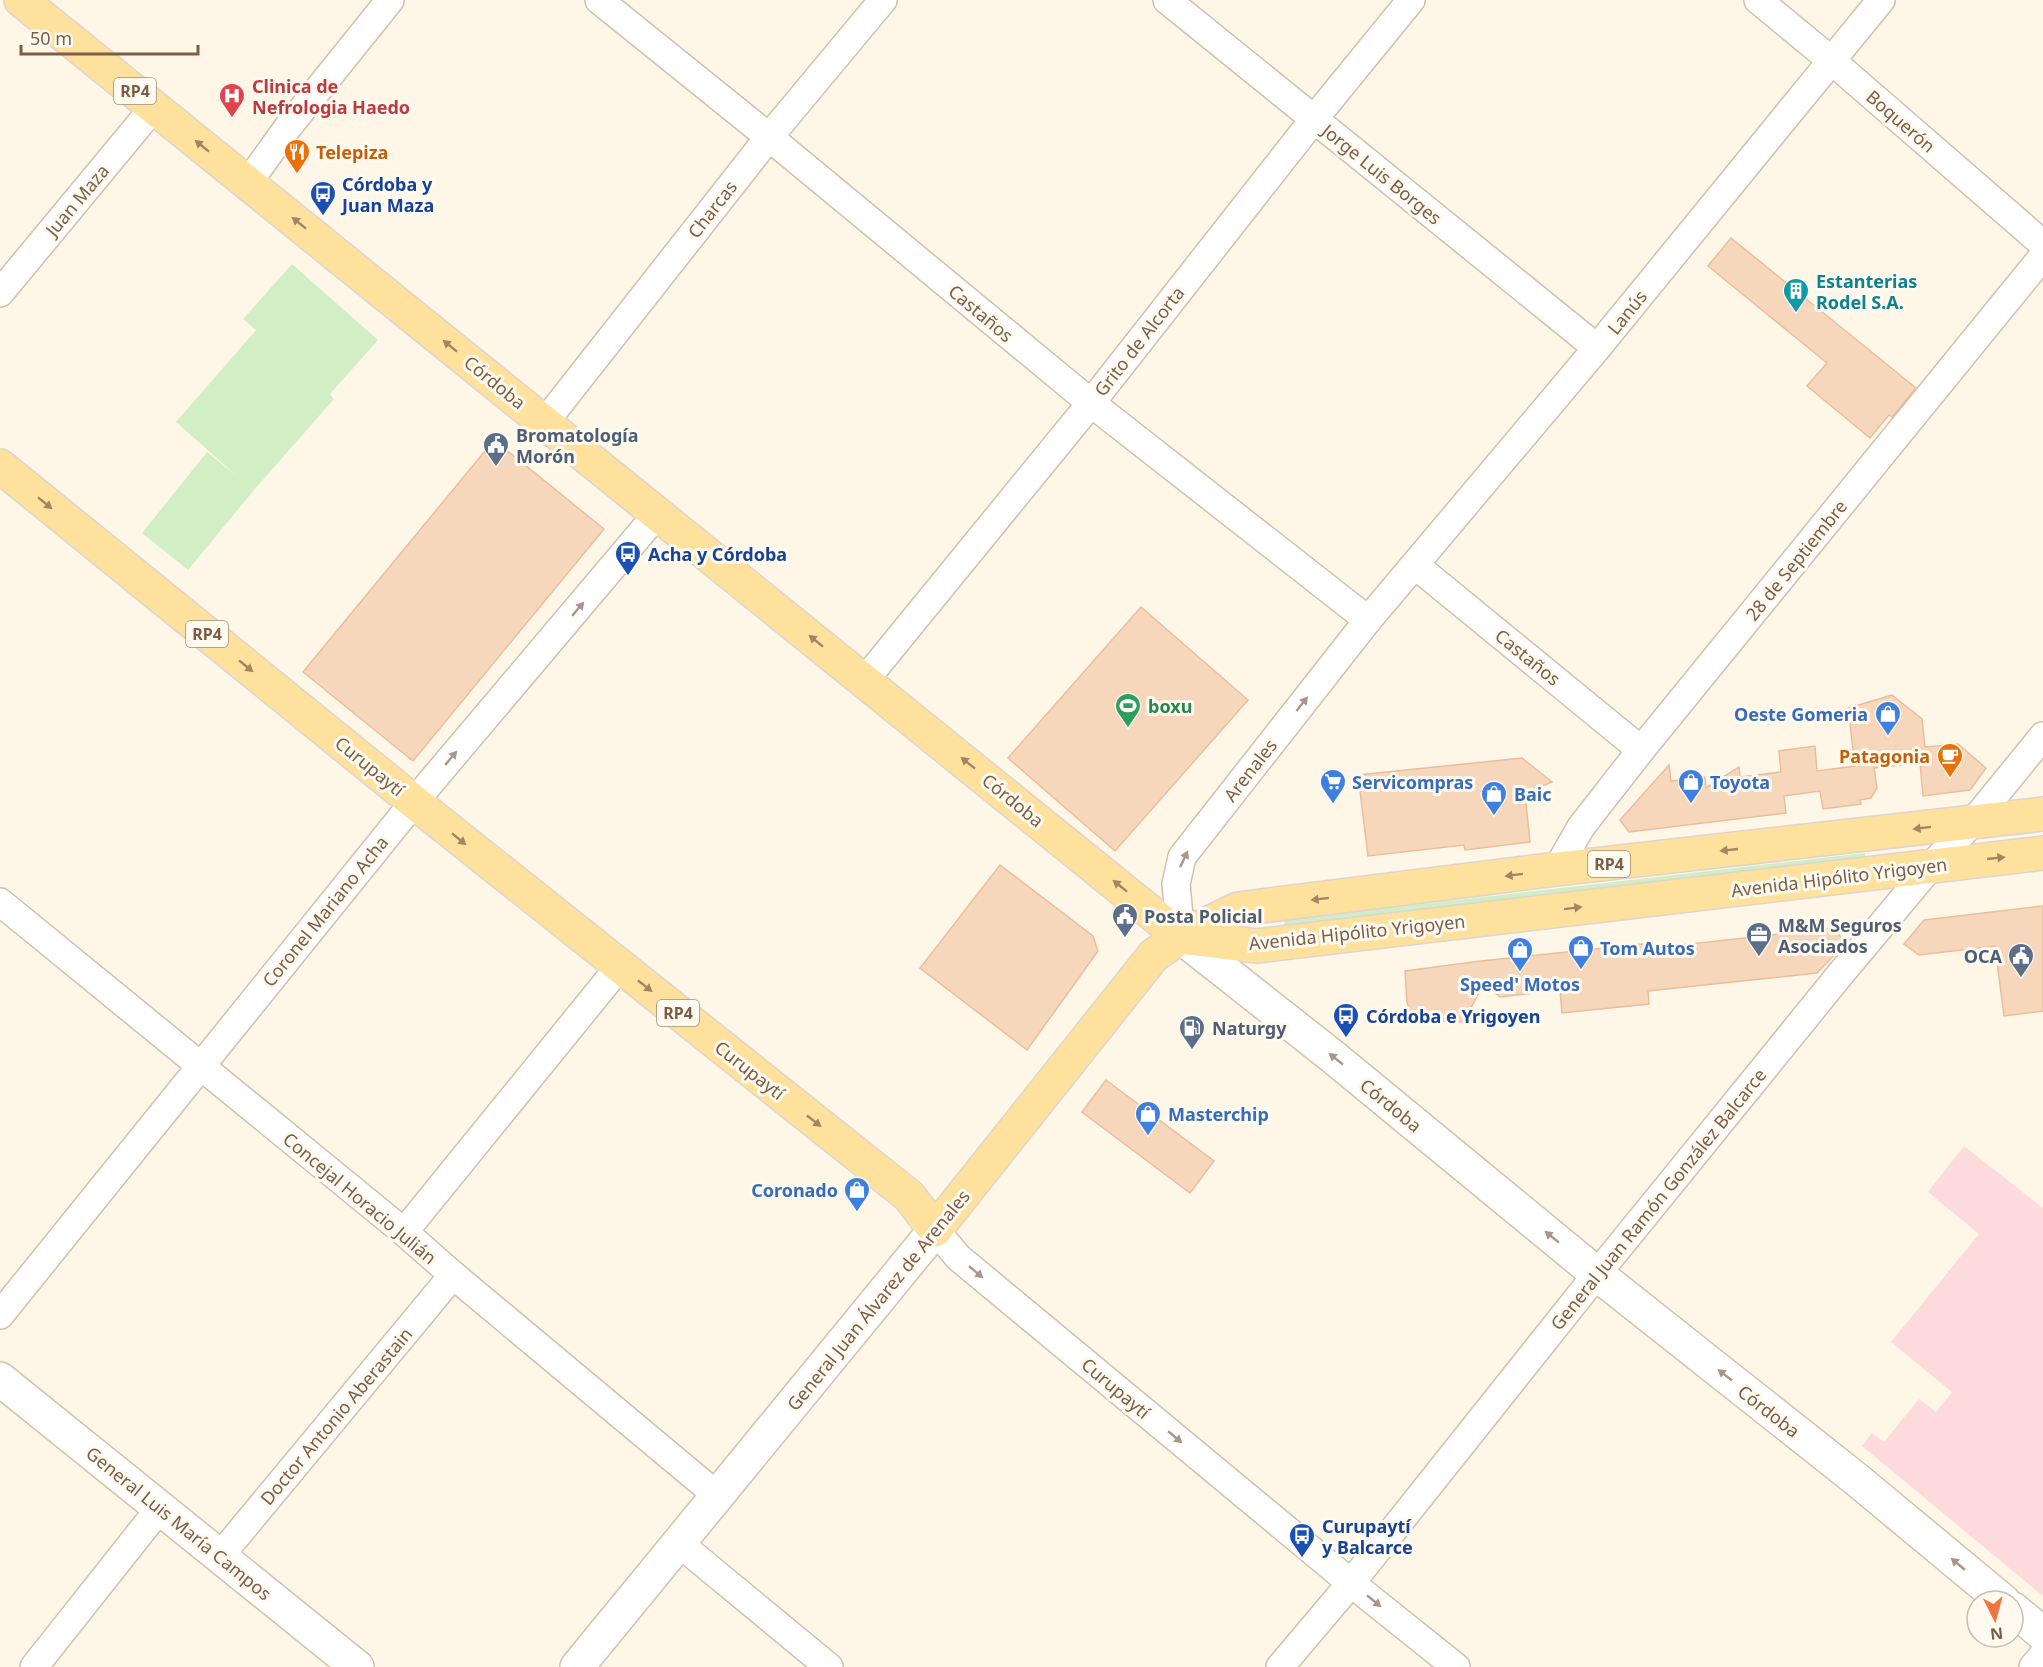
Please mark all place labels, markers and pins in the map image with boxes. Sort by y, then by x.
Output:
place label: Clinica de Nefrologia Haedo [252,74,410,119]
hospital icon: Clinica de Nefrologia Haedo [217,81,247,119]
restaurant icon: Telepiza [282,137,312,175]
place label: Telepiza [316,140,388,164]
place label: Córdoba y Juan Maza [340,172,434,217]
bus stop icon: Córdoba y Juan Maza [308,179,338,217]
place label: Estanterias Rodel S.A. [1816,269,1917,314]
building icon: Estanterias Rodel S.A. [1781,276,1811,314]
place label: Bromatología Morón [516,423,638,468]
public building icon: Bromatología Morón [481,430,511,468]
bus stop icon: Acha y Córdoba [613,539,643,577]
place label: Acha y Córdoba [648,542,787,566]
sports icon: boxu [1113,691,1143,729]
place label: boxu [1148,694,1192,718]
shop icon: Oeste Gomeria [1873,699,1903,737]
place label: Oeste Gomeria [1734,702,1868,726]
cafe icon: Patagonia [1935,741,1965,779]
place label: Patagonia [1839,744,1930,768]
supermarket icon: Servicompras [1318,767,1348,805]
shop icon: Toyota [1676,767,1706,805]
place label: Servicompras [1352,770,1473,794]
place label: Toyota [1710,770,1770,794]
shop icon: Baic [1479,779,1509,817]
place label: Baic [1514,782,1551,806]
public building icon: Posta Policial [1110,901,1140,939]
place label: Posta Policial [1144,904,1263,928]
place label: M&M Seguros Asociados [1778,913,1902,958]
office icon: M&M Seguros Asociados [1744,920,1774,958]
shop icon: Tom Autos [1566,933,1596,971]
shop icon: Speed' Motos [1505,935,1535,973]
place label: Tom Autos [1600,936,1695,960]
public building icon: OCA [2006,941,2036,979]
place label: OCA [1964,944,2003,968]
place label: Speed' Motos [1460,972,1580,996]
bus stop icon: Córdoba e Yrigoyen [1331,1001,1361,1039]
place label: Córdoba e Yrigoyen [1366,1004,1541,1028]
fuel station icon: Naturgy [1177,1013,1207,1051]
place label: Naturgy [1212,1016,1287,1040]
shop icon: Masterchip [1133,1099,1163,1137]
place label: Masterchip [1168,1102,1269,1126]
shop icon: Coronado [842,1175,872,1213]
place label: Coronado [751,1178,838,1202]
place label: Curupaytí y Balcarce [1322,1514,1413,1559]
bus stop icon: Curupaytí y Balcarce [1287,1521,1317,1559]

